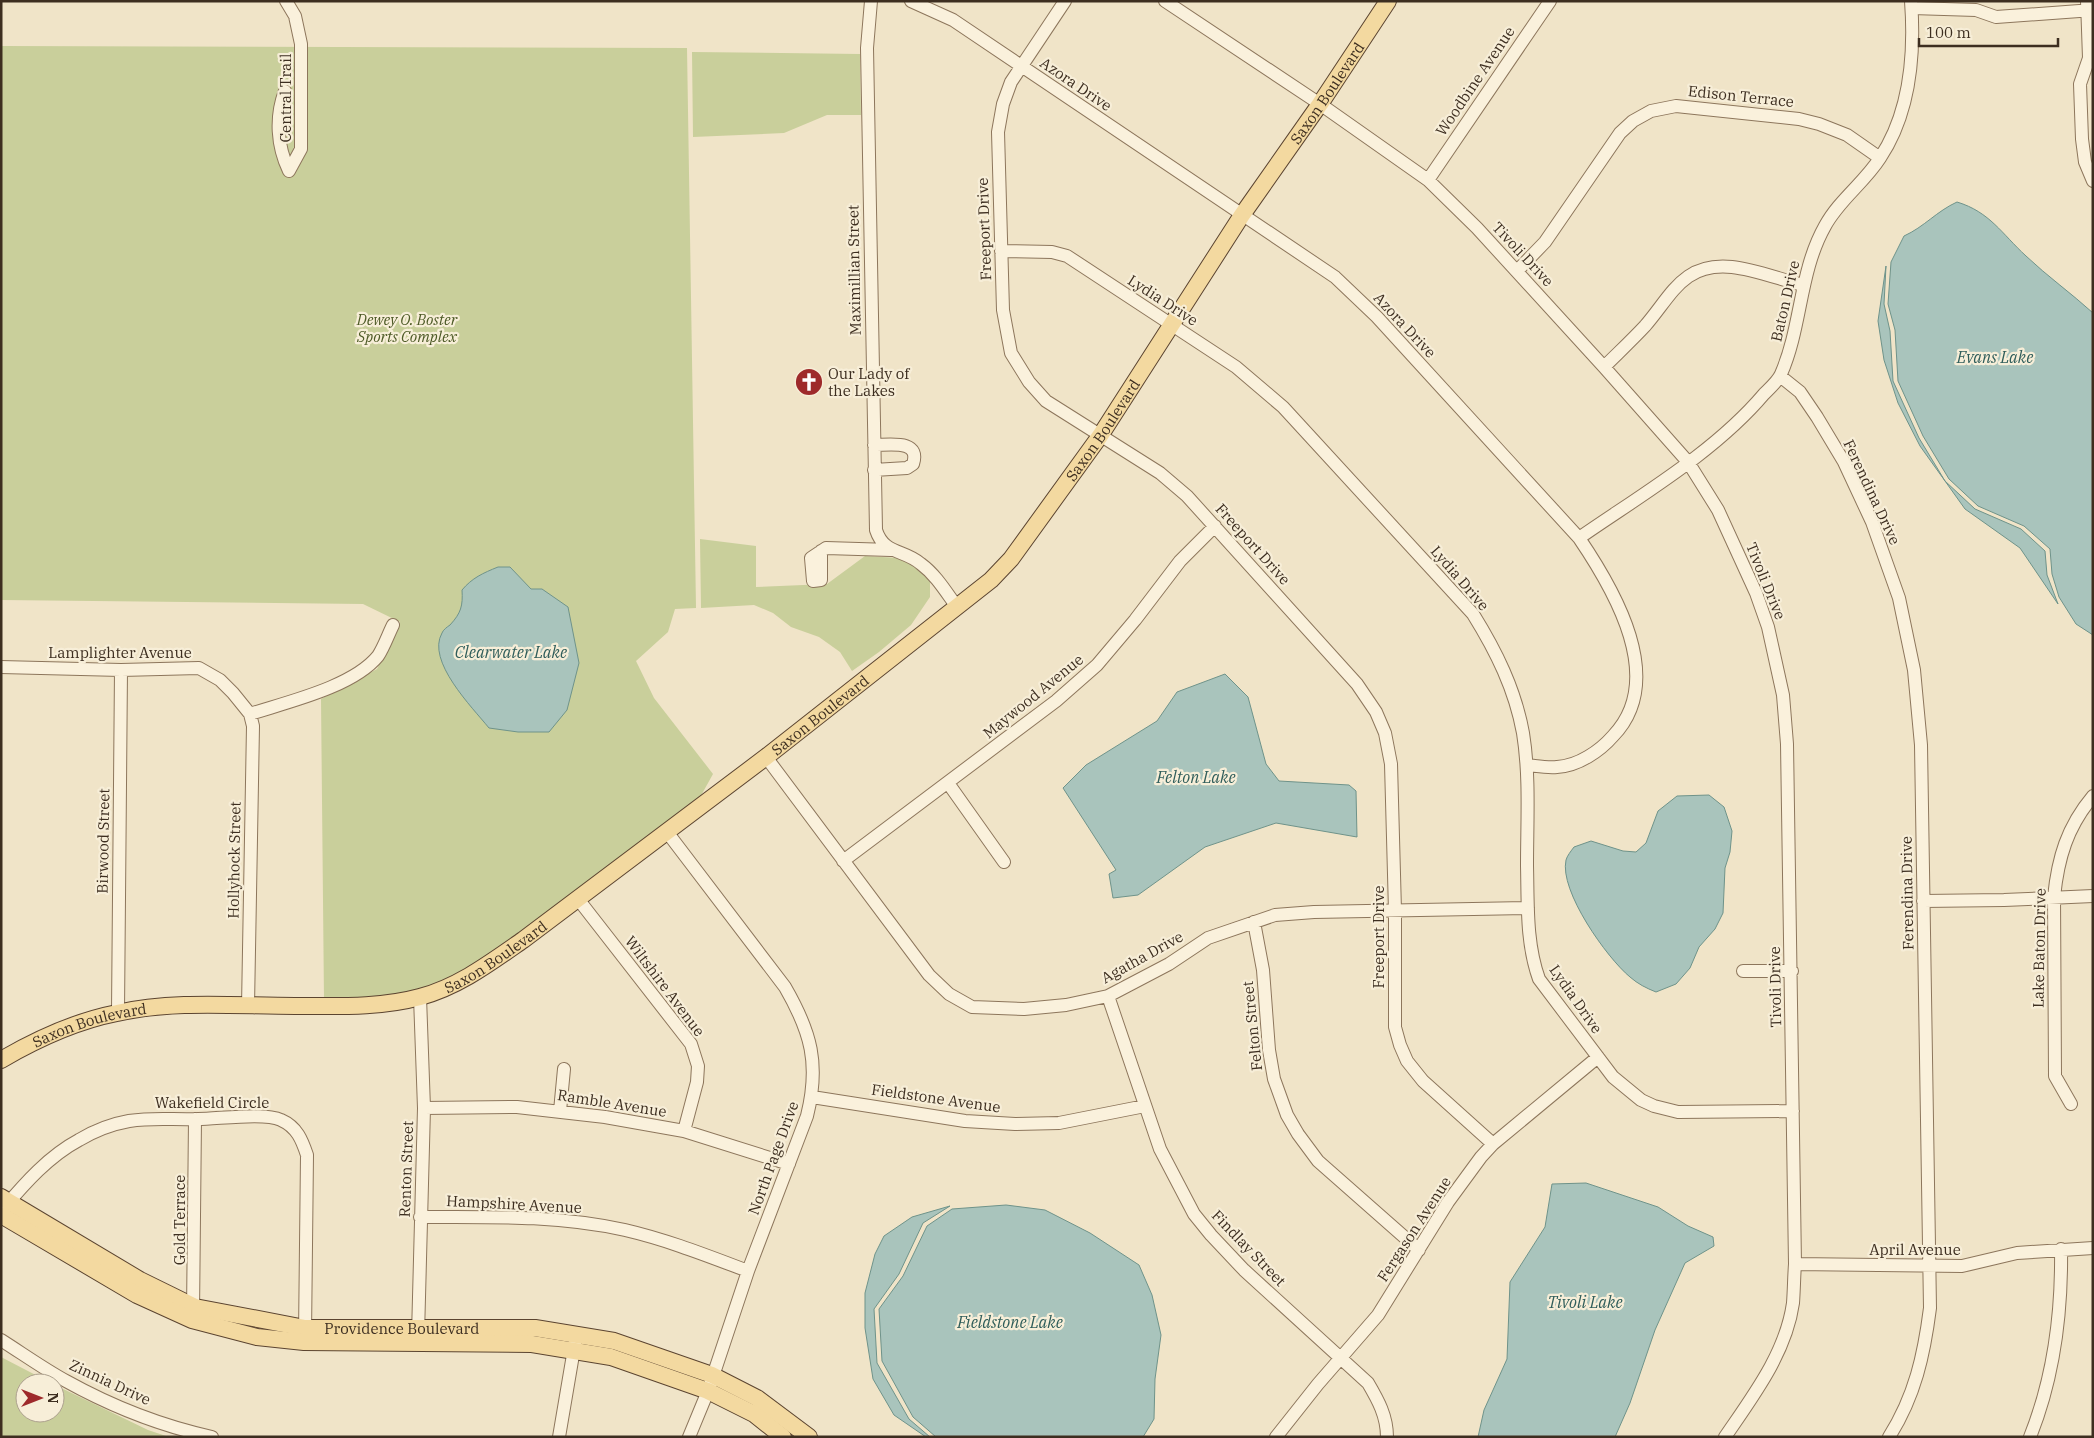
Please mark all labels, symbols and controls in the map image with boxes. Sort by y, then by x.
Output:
scale bar [1919,15,2058,47]
street label: Woodbine Avenue [1431,23,1519,139]
text: 100 m [1926,23,1971,42]
street label: Saxon Boulevard [1285,38,1368,148]
street label: Azora Drive [1036,53,1116,115]
street label: Central Trail [276,54,295,142]
street label: Edison Terrace [1687,81,1795,111]
street label: Freeport Drive [973,177,995,281]
street label: Maximillian Street [843,205,865,335]
street label: Tivoli Drive [1488,218,1558,290]
street label: Baton Drive [1766,259,1804,343]
street label: Lydia Drive [1124,270,1202,330]
street label: Azora Drive [1370,288,1440,362]
park label: Dewey O. Boster Sports Complex [356,310,458,346]
water label: Evans Lake [1956,347,2033,367]
place label: Our Lady of the Lakes [828,364,910,400]
church icon: Our Lady of the Lakes [794,367,824,397]
street label: Saxon Boulevard [1061,376,1144,485]
street label: Ferendina Drive [1839,436,1905,548]
street label: Freeport Drive [1211,499,1295,589]
street label: Tivoli Drive [1742,540,1790,622]
street label: Lydia Drive [1427,542,1493,614]
water label: Clearwater Lake [455,642,567,662]
street label: Lamplighter Avenue [48,643,192,662]
street label: Maywood Avenue [979,650,1087,742]
street label: Saxon Boulevard [767,670,872,759]
water label: Felton Lake [1155,767,1236,787]
street label: Birwood Street [93,788,113,894]
street label: Hollyhock Street [223,801,245,919]
street label: Ferendina Drive [1897,836,1917,950]
street label: Freeport Drive [1369,886,1388,988]
street label: Lake Baton Drive [2028,888,2050,1008]
street label: Saxon Boulevard [441,916,550,997]
street label: Agatha Drive [1098,927,1186,987]
street label: Wiltshire Avenue [621,932,709,1040]
street label: Tivoli Drive [1765,946,1785,1028]
street label: Lydia Drive [1545,961,1607,1037]
street label: Felton Street [1238,980,1266,1072]
street label: Saxon Boulevard [29,998,148,1051]
street label: Fieldstone Avenue [870,1080,1002,1116]
street label: Ramble Avenue [556,1085,668,1121]
street label: Wakefield Circle [155,1093,269,1112]
street label: North Page Drive [744,1099,802,1217]
street label: Renton Street [395,1120,417,1218]
street label: Fergason Avenue [1373,1173,1455,1285]
street label: Gold Terrace [170,1175,189,1265]
street label: Hampshire Avenue [446,1191,582,1217]
street label: Findlay Street [1208,1206,1290,1290]
street label: April Avenue [1869,1240,1961,1259]
water label: Tivoli Lake [1547,1292,1623,1312]
water label: Fieldstone Lake [956,1312,1063,1332]
street label: Providence Boulevard [324,1319,479,1338]
street label: Zinnia Drive [66,1355,154,1409]
north arrow [15,1373,65,1423]
text: N [44,1392,62,1404]

